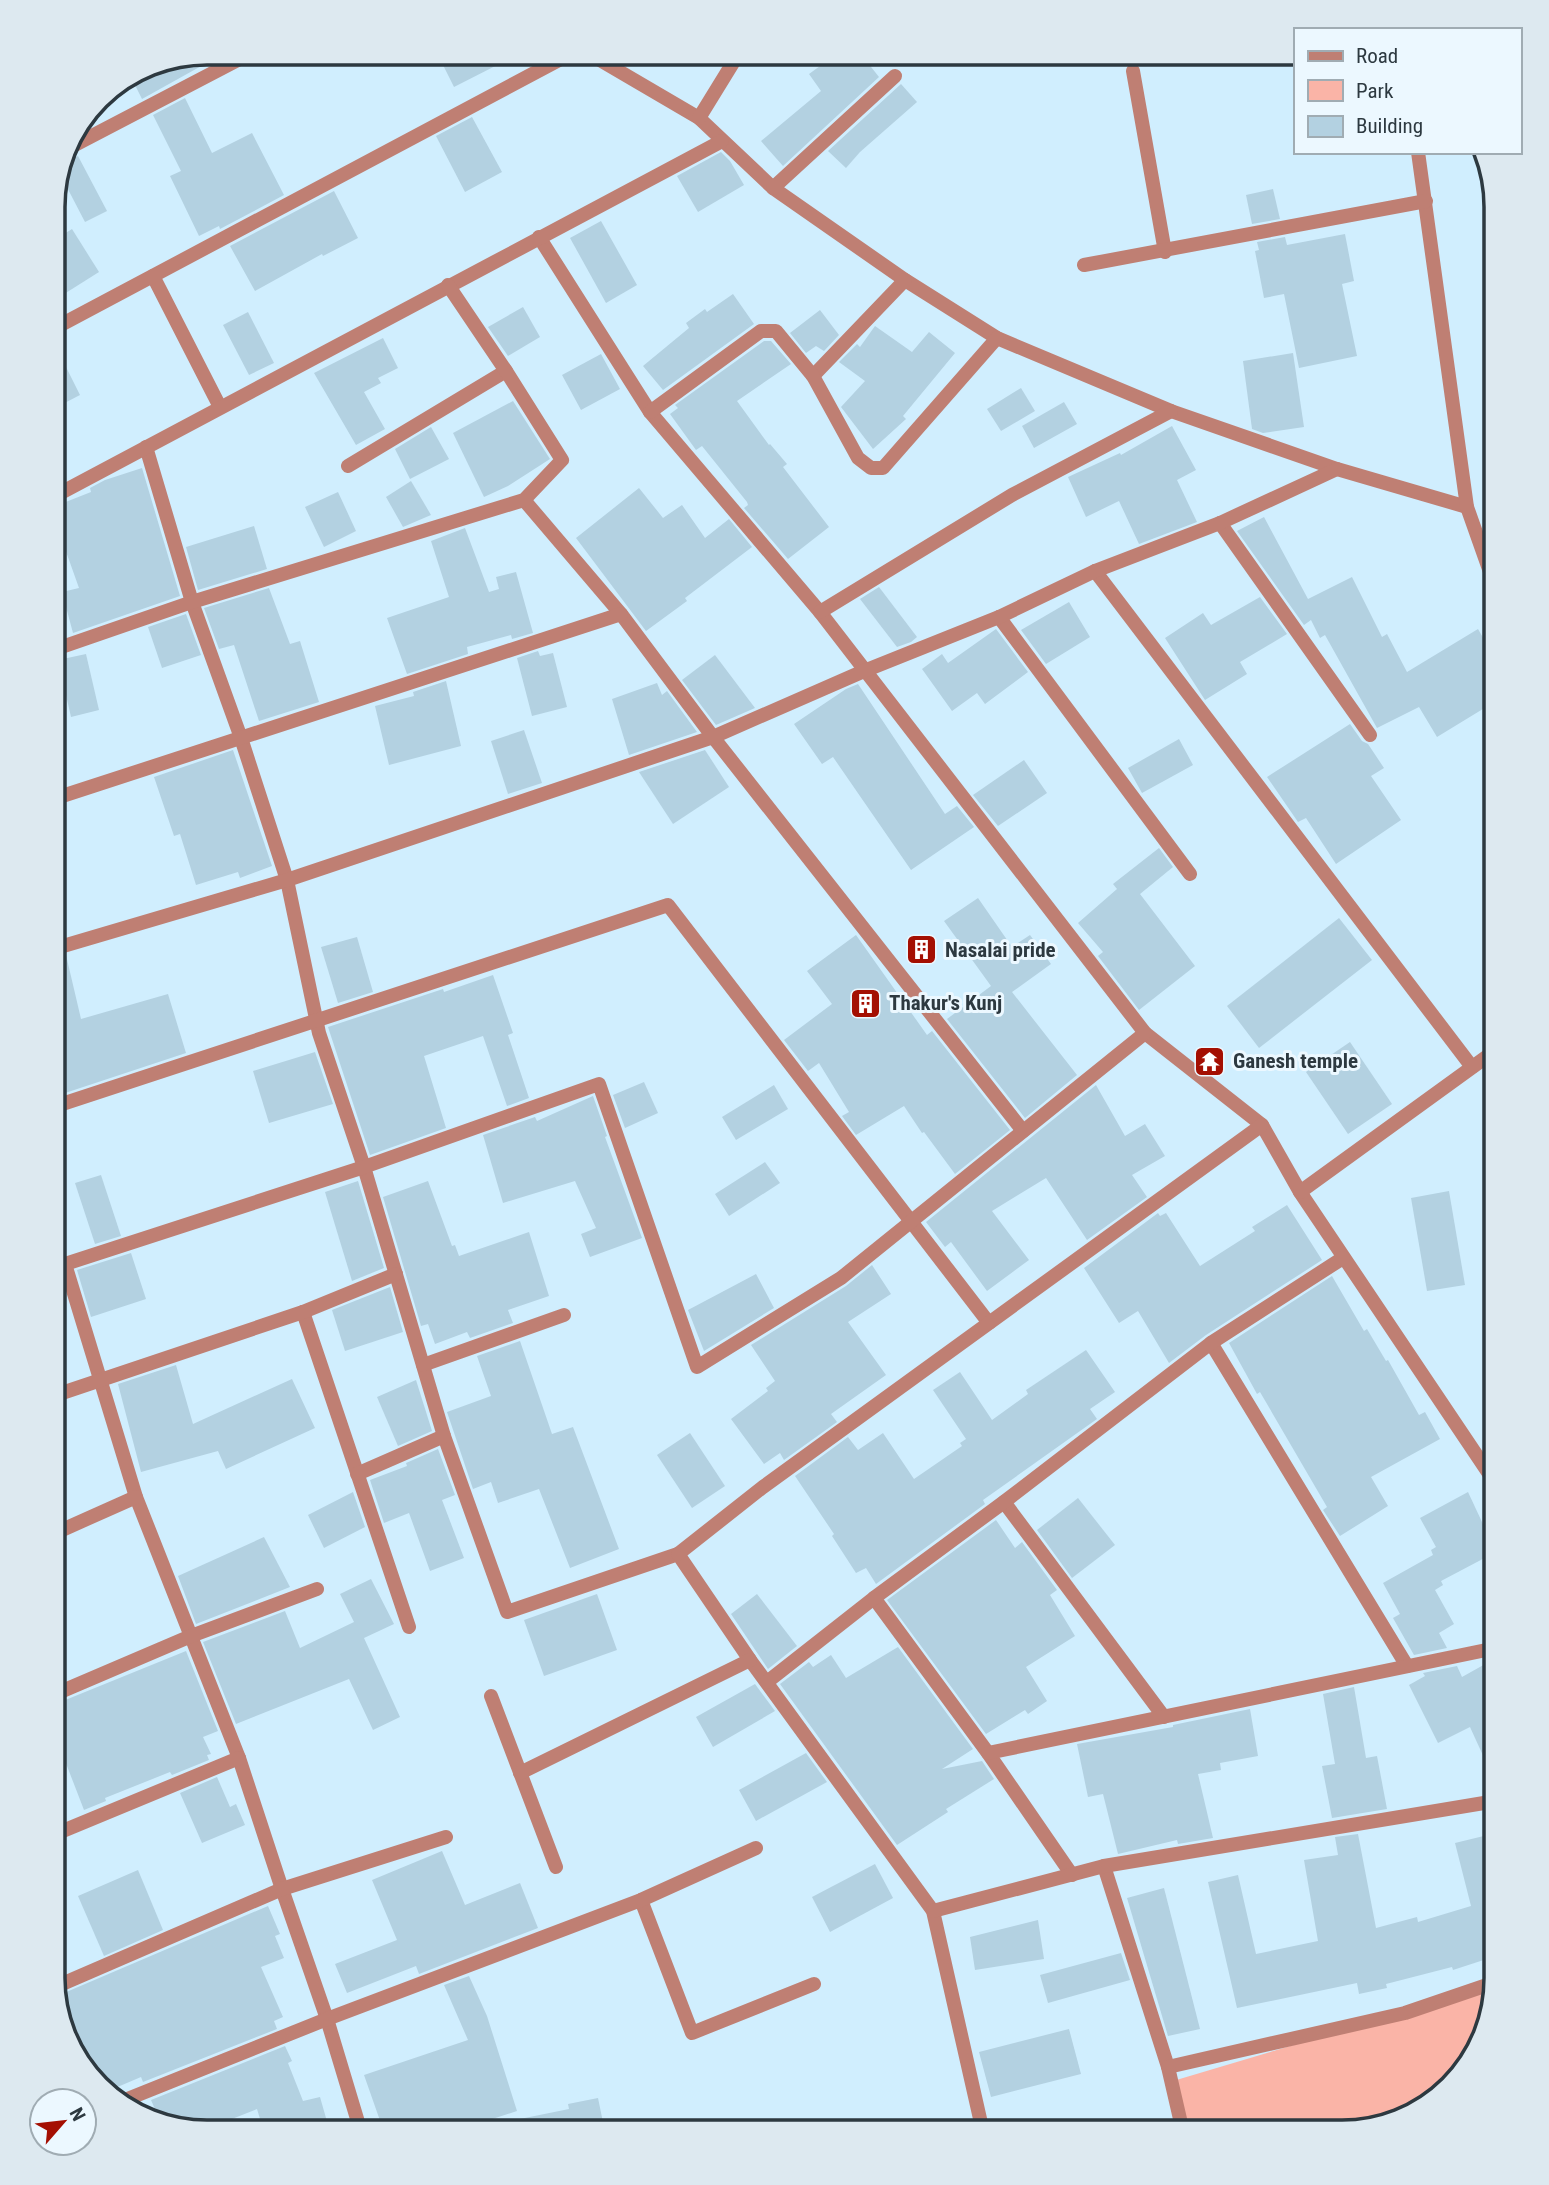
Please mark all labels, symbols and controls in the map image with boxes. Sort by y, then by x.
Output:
legend [1294,28,1521,154]
text: Road [1356,44,1398,68]
text: Park [1356,79,1394,103]
text: Building [1356,114,1423,138]
building icon: Nasalai pride [905,933,939,967]
place label: Nasalai pride [945,938,1056,962]
building icon: Thakur's Kunj [849,986,883,1020]
place label: Thakur's Kunj [889,991,1002,1015]
temple icon: Ganesh temple [1193,1044,1227,1078]
place label: Ganesh temple [1233,1049,1358,1073]
north arrow [28,2087,98,2157]
text: N [65,2104,90,2125]

